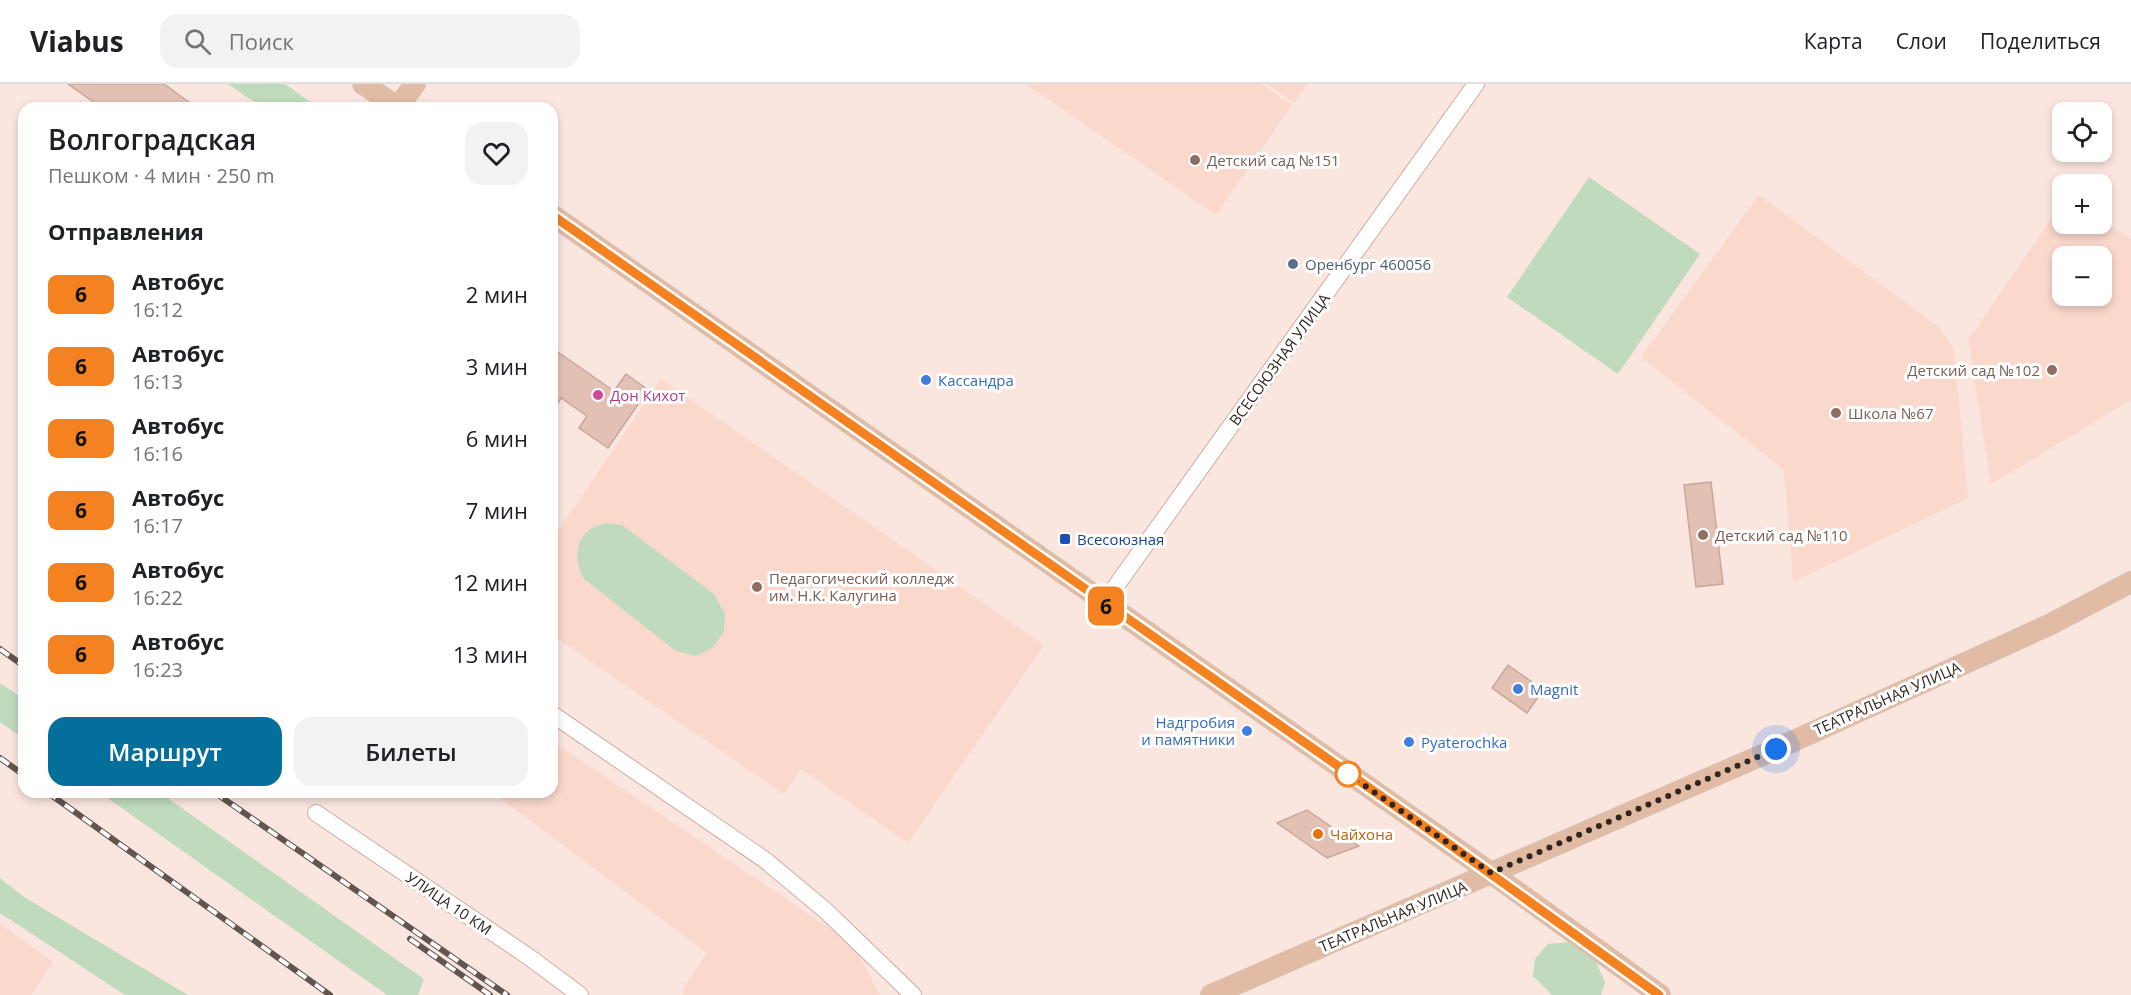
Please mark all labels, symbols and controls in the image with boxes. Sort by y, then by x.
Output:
search box [160,14,580,68]
text: Viabus [30,22,124,60]
icon: search [181,25,214,58]
text: Поиск [229,26,294,56]
text: Карта [1804,27,1863,55]
text: Слои [1896,27,1947,55]
text: Поделиться [1980,27,2101,55]
map controls [2052,102,2112,306]
button: locate [2052,102,2112,162]
text: Волгоградская [48,120,256,158]
button: heart [465,122,528,185]
place label: Детский сад №151 [1207,150,1340,170]
marker: Детский сад №151 [1188,153,1202,167]
text: Пешком · 4 мин · 250 m [48,162,275,189]
button: + [2052,174,2112,234]
text: Отправления [48,216,204,246]
button: − [2052,246,2112,306]
place label: Оренбург 460056 [1305,254,1431,274]
marker: Оренбург 460056 [1286,257,1300,271]
text: Автобус [132,266,224,296]
text: 2 мин [466,279,528,309]
text: 6 [75,280,87,308]
street label: ВСЕСОЮЗНАЯ УЛИЦА [1224,288,1334,429]
text: 16:12 [132,296,183,323]
text: Автобус [132,338,224,368]
text: 3 мин [466,351,528,381]
text: 6 [75,352,87,380]
place label: Детский сад №102 [1907,360,2040,380]
marker: Детский сад №102 [2045,363,2059,377]
text: 16:13 [132,368,183,395]
place label: Кассандра [938,370,1014,390]
marker: Кассандра [919,373,933,387]
place label: Дон Кихот [610,385,685,405]
marker: Дон Кихот [591,388,605,402]
place label: Школа №67 [1848,403,1934,423]
marker: Школа №67 [1829,406,1843,420]
text: Автобус [132,410,224,440]
text: 6 мин [466,423,528,453]
text: 6 [75,424,87,452]
text: 16:16 [132,440,183,467]
text: Автобус [132,482,224,512]
text: 7 мин [466,495,528,525]
text: 6 [75,496,87,524]
text: 16:17 [132,512,183,539]
place label: Детский сад №110 [1715,525,1848,545]
marker: Детский сад №110 [1696,528,1710,542]
place label: Всесоюзная [1077,529,1164,549]
marker: Всесоюзная [1058,532,1072,546]
text: Автобус [132,554,224,584]
text: 12 мин [453,567,528,597]
text: 6 [75,568,87,596]
place label: Педагогический колледж им. Н.К. Калугина [769,568,954,605]
marker: Педагогический колледж им. Н.К. Калугина [750,580,764,594]
text: 16:22 [132,584,183,611]
line badge: 6 [1086,586,1126,626]
text: 6 [1100,592,1112,620]
text: Автобус [132,626,224,656]
text: 13 мин [453,639,528,669]
text: 6 [75,640,87,668]
text: 16:23 [132,656,183,683]
street label: ТЕАТРАЛЬНАЯ УЛИЦА [1810,656,1964,739]
place label: Magnit [1530,679,1578,699]
marker: Magnit [1511,682,1525,696]
place label: Надгробия и памятники [1141,712,1235,749]
button: Маршрут [48,717,282,786]
button: Билеты [294,717,528,786]
marker: Надгробия и памятники [1240,724,1254,738]
place label: Pyaterochka [1421,732,1507,752]
your location [1761,734,1791,764]
marker: Pyaterochka [1402,735,1416,749]
unlabelled marker [1335,761,1361,787]
place label: Чайхона [1330,824,1393,844]
marker: Чайхона [1311,827,1325,841]
street label: УЛИЦА 10 КМ [402,867,496,939]
street label: ТЕАТРАЛЬНАЯ УЛИЦА [1316,876,1470,956]

